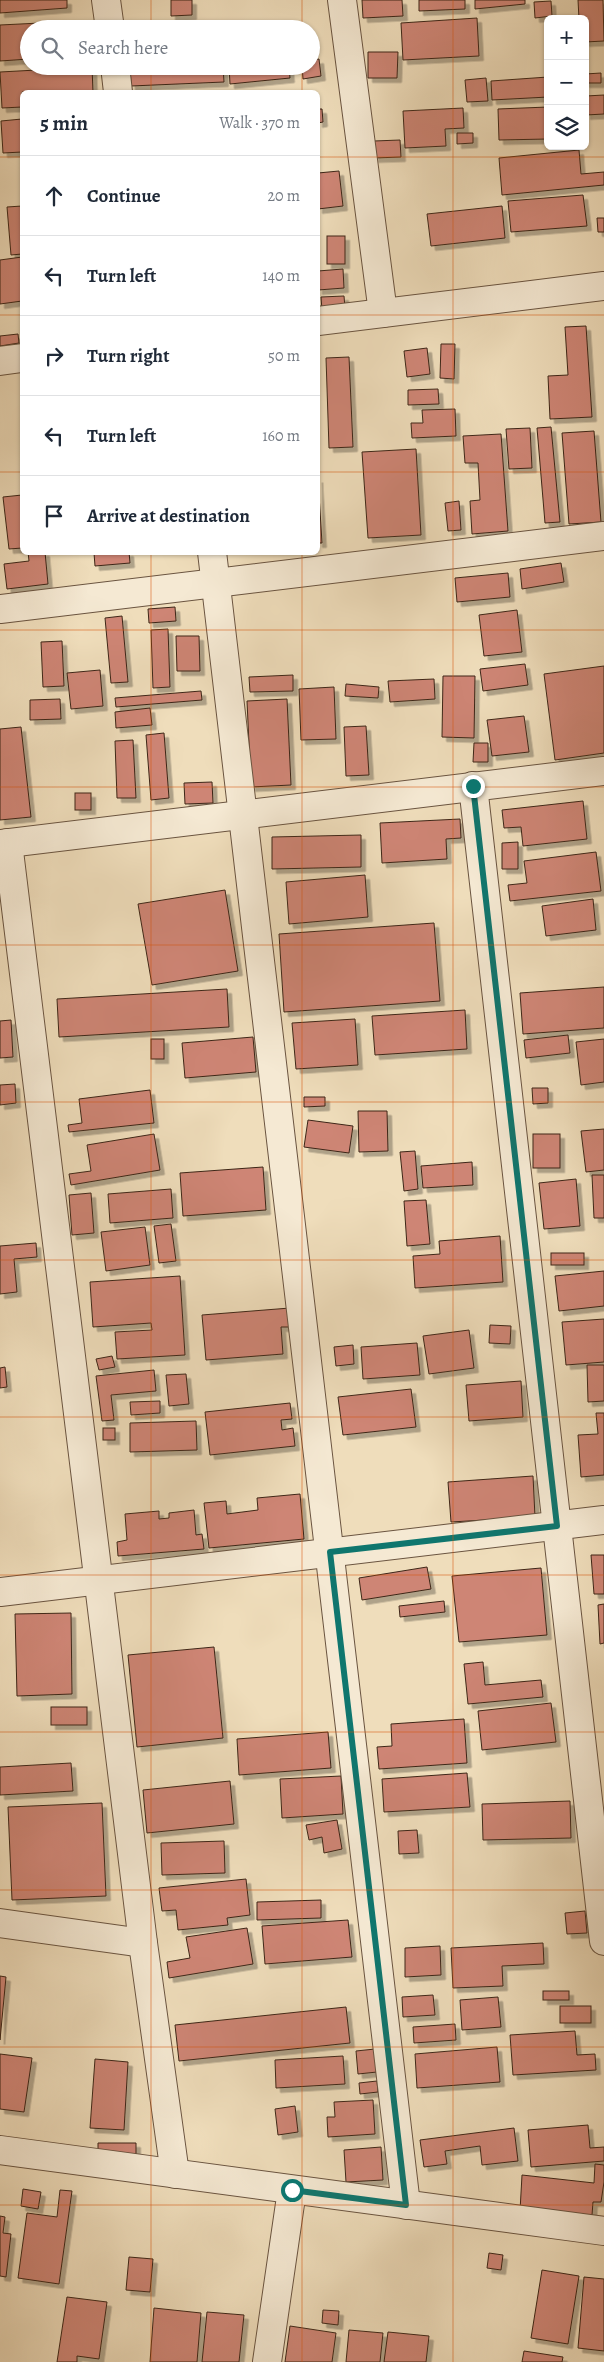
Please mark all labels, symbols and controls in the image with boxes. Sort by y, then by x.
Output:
map controls [544,15,589,150]
button: + [544,15,589,60]
search box [20,20,320,75]
icon: search [38,34,66,62]
text: Search here [78,35,168,61]
button: − [544,60,589,105]
button: layers [544,105,589,150]
text: 5 min [40,109,88,137]
text: Walk · 370 m [219,112,300,134]
icon: ahead [40,182,68,210]
text: Continue [87,183,161,209]
text: 20 m [267,185,300,207]
icon: left [40,262,68,290]
text: Turn left [87,263,156,289]
text: 140 m [262,265,300,287]
icon: right [40,342,68,370]
text: Turn right [87,343,169,369]
text: 50 m [268,345,300,367]
icon: left [40,422,68,450]
text: Turn left [87,423,156,449]
text: 160 m [262,425,300,447]
icon: arrive [40,502,68,530]
text: Arrive at destination [87,503,250,529]
route end [462,775,485,798]
route start [281,2179,304,2202]

